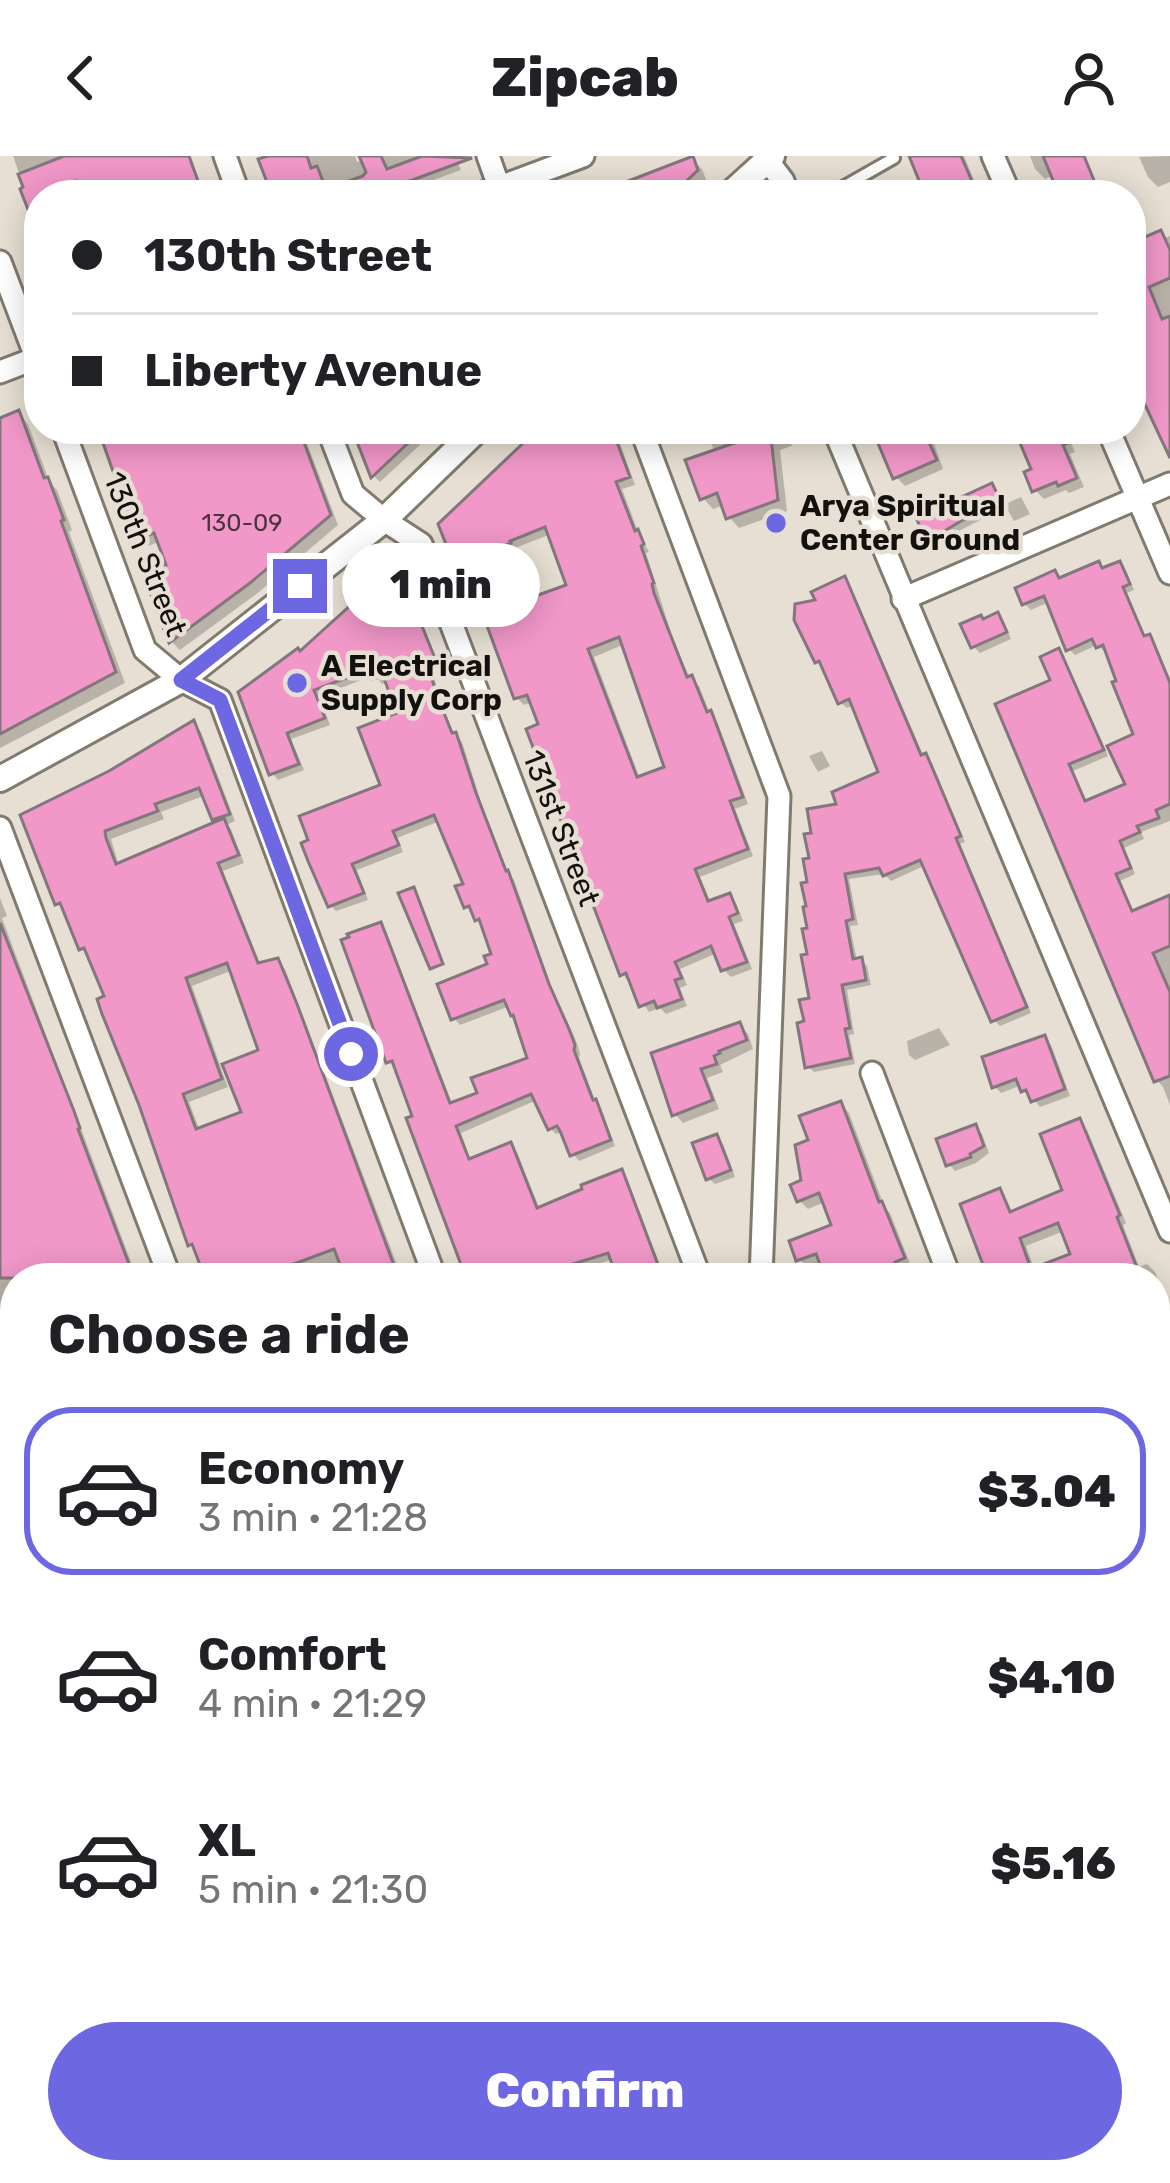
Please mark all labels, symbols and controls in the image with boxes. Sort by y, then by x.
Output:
icon: back [48,45,114,111]
icon: person [1056,45,1122,111]
text: Zipcab [491,46,679,110]
text: 130th Street [144,229,432,282]
text: Liberty Avenue [144,344,482,397]
street label: 130th Street [96,467,194,642]
place label: Arya Spiritual Center Ground [800,488,1020,558]
house number: 130-09 [201,509,283,537]
marker: Arya Spiritual Center Ground [763,510,789,536]
callout: 1 min [342,544,540,628]
route end [273,559,327,613]
text: 1 min [390,562,492,608]
place label: A Electrical Supply Corp [321,648,502,718]
marker: A Electrical Supply Corp [284,670,310,696]
street label: 131st Street [515,745,607,911]
route start [324,1027,378,1081]
text: Choose a ride [48,1303,410,1367]
icon: car [54,1437,162,1545]
text: Economy [198,1442,404,1495]
text: $3.04 [978,1465,1116,1518]
text: 3 min · 21:28 [198,1495,428,1541]
icon: car [54,1623,162,1731]
text: Comfort [198,1628,387,1681]
text: $4.10 [988,1651,1116,1704]
text: 4 min · 21:29 [198,1681,427,1727]
icon: car [54,1809,162,1917]
text: XL [198,1814,256,1867]
text: $5.16 [991,1837,1116,1890]
text: 5 min · 21:30 [198,1867,428,1913]
button: Confirm [48,2022,1122,2160]

